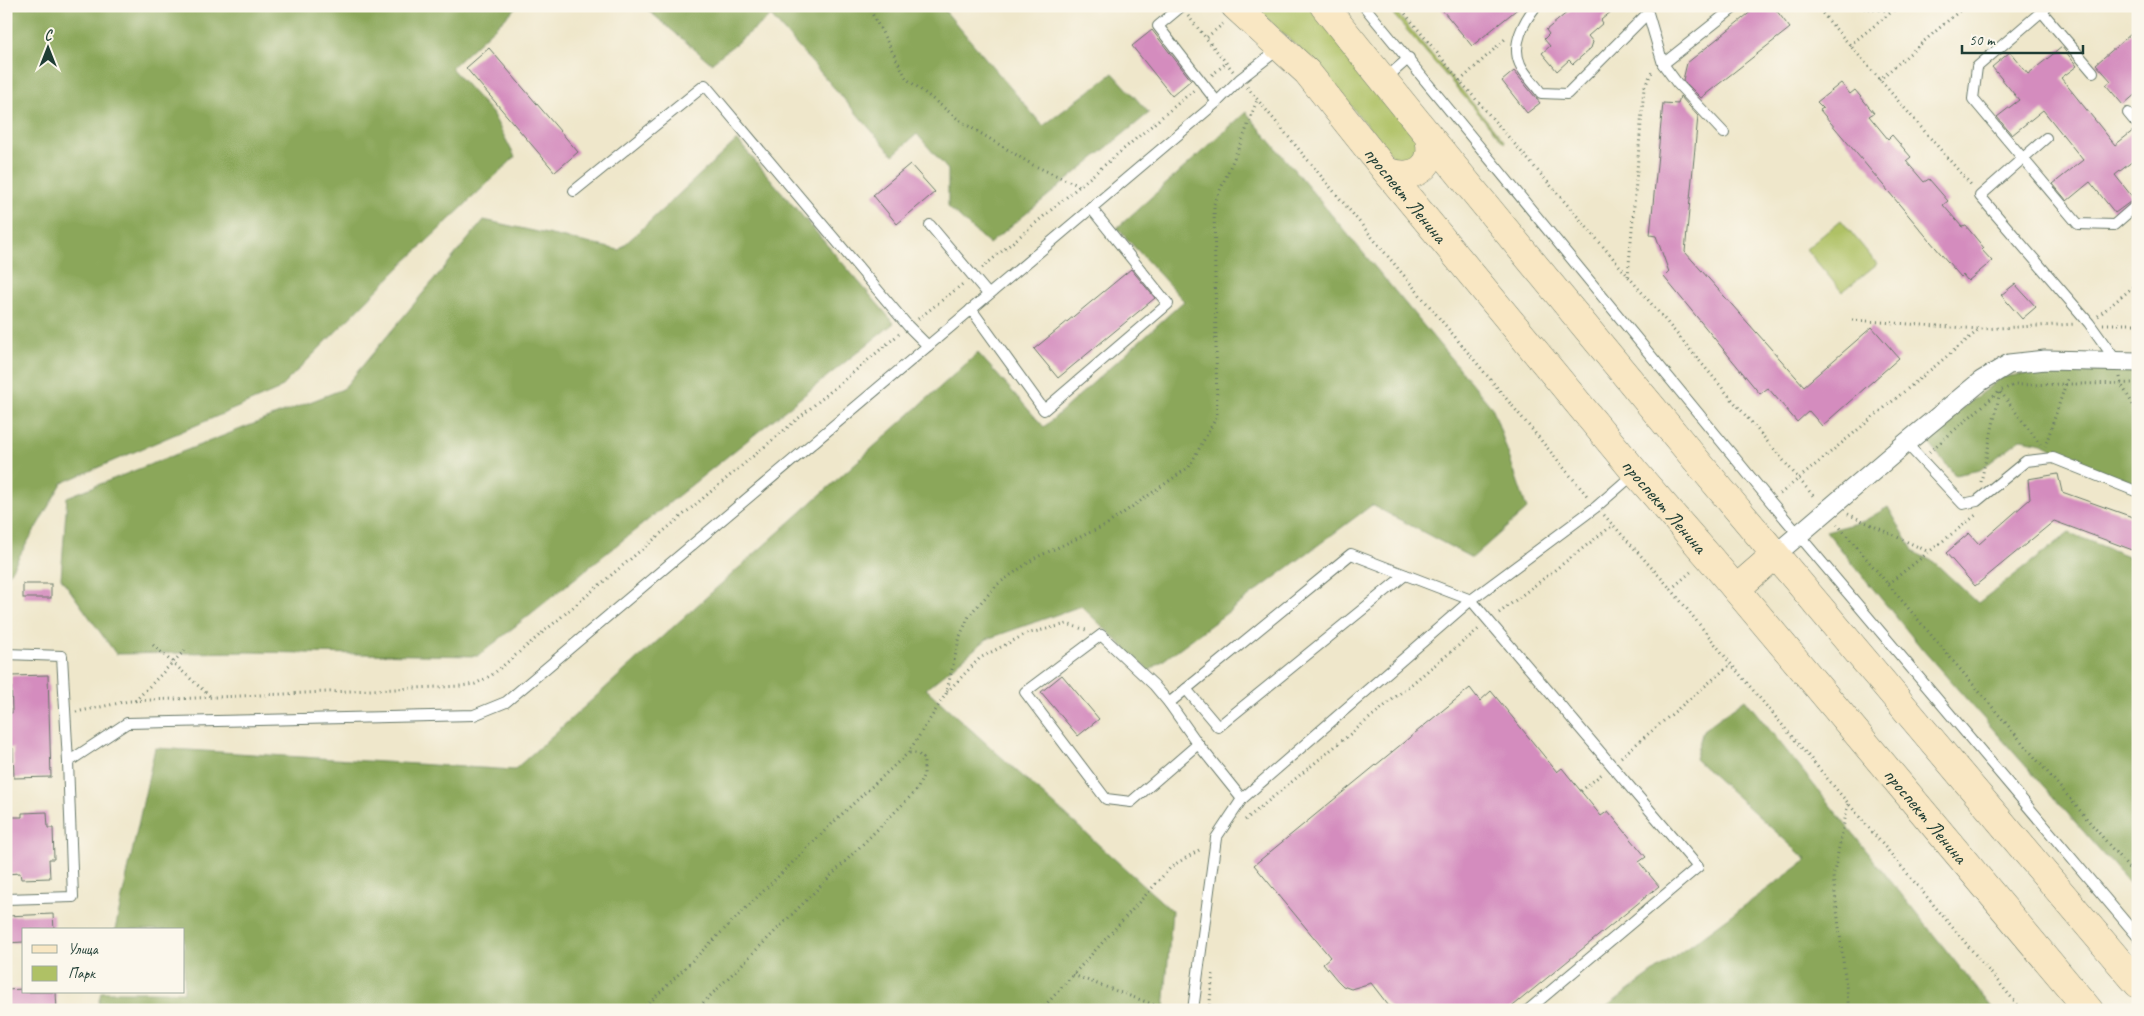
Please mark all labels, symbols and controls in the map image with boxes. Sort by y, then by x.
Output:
north arrow [22,22,72,72]
scale bar [1962,22,2083,54]
text: С [45,27,54,44]
text: 50 m [1969,31,1996,50]
street label: проспект Ленина [1358,142,1453,250]
street label: проспект Ленина [1616,454,1713,560]
street label: проспект Ленина [1878,763,1974,870]
legend [22,928,185,994]
text: Улица [68,940,99,959]
text: Парк [68,964,96,983]

